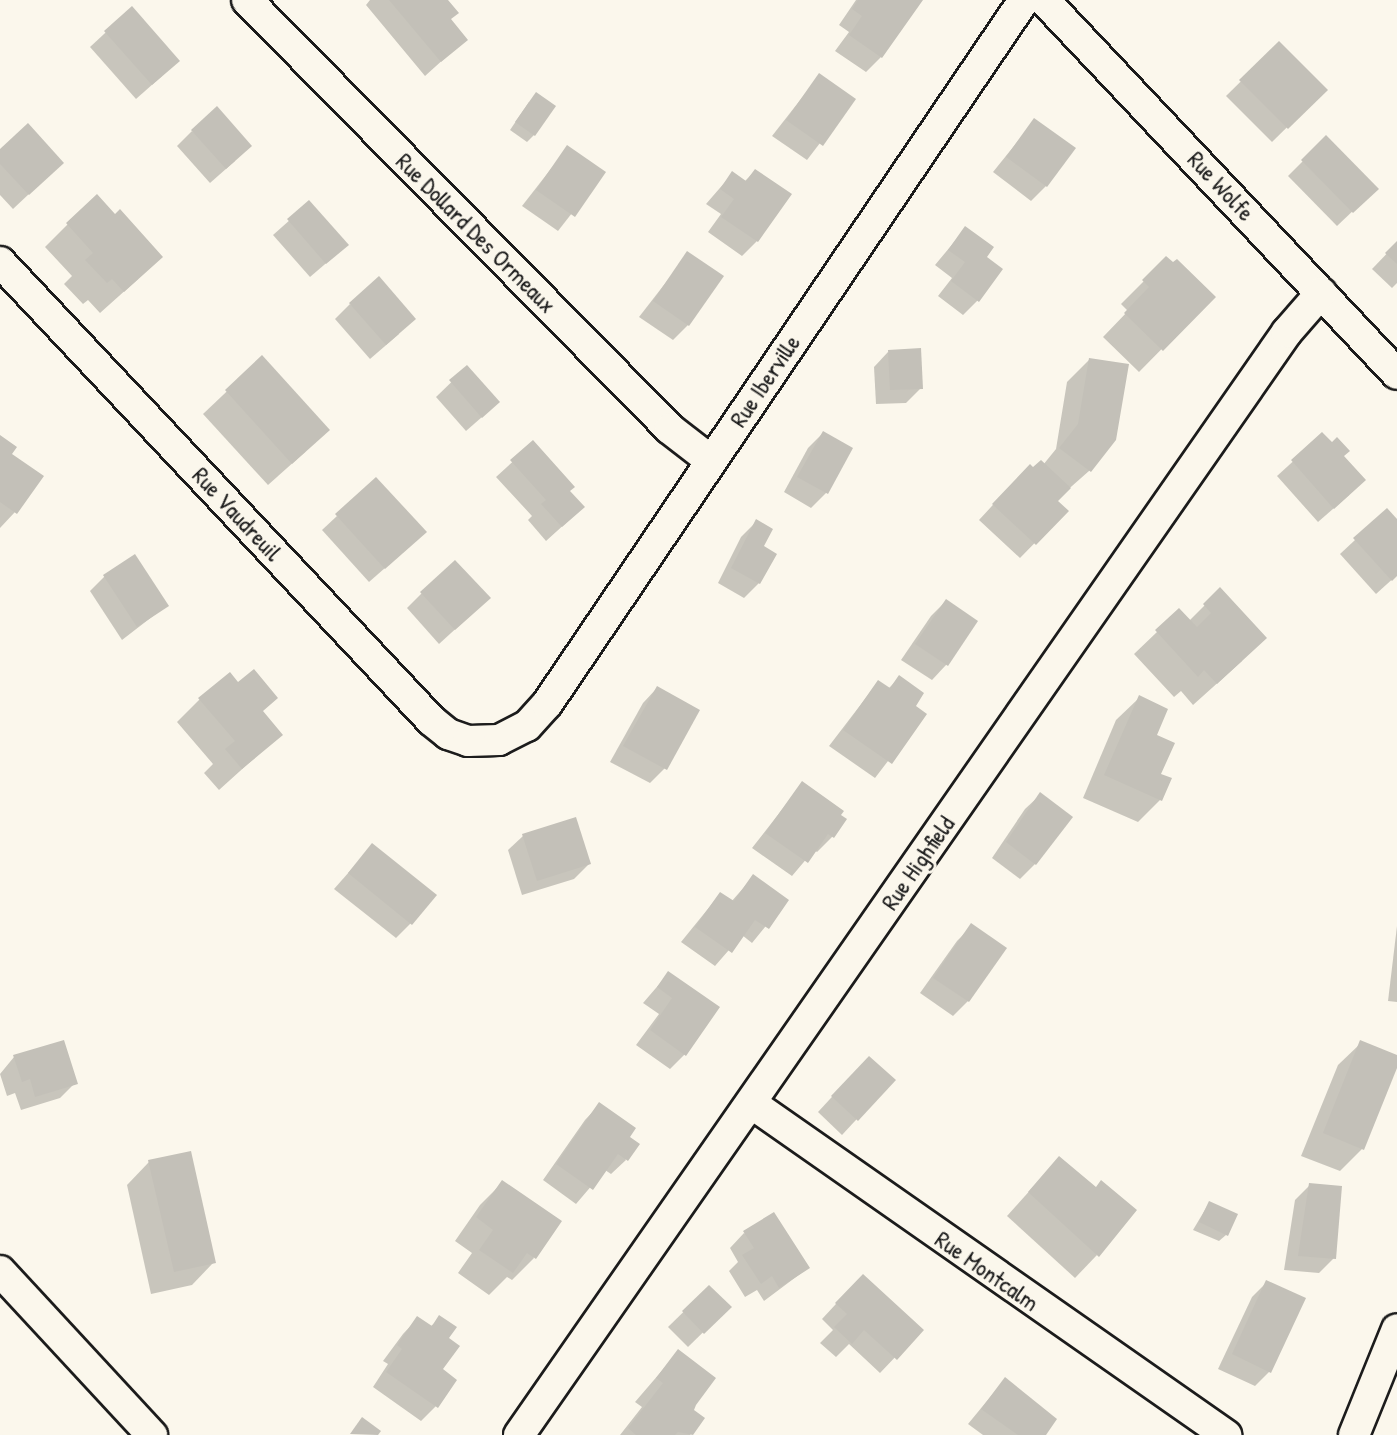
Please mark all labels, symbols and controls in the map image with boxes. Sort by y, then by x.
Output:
street label: Rue Wolfe [1182,145,1260,227]
street label: Rue Dollard Des Ormeaux [390,147,562,319]
street label: Rue Iberville [724,330,806,432]
street label: Rue Vaudreuil [186,461,288,567]
street label: Rue Highfield [875,811,961,915]
street label: Rue Montcalm [930,1225,1044,1317]

